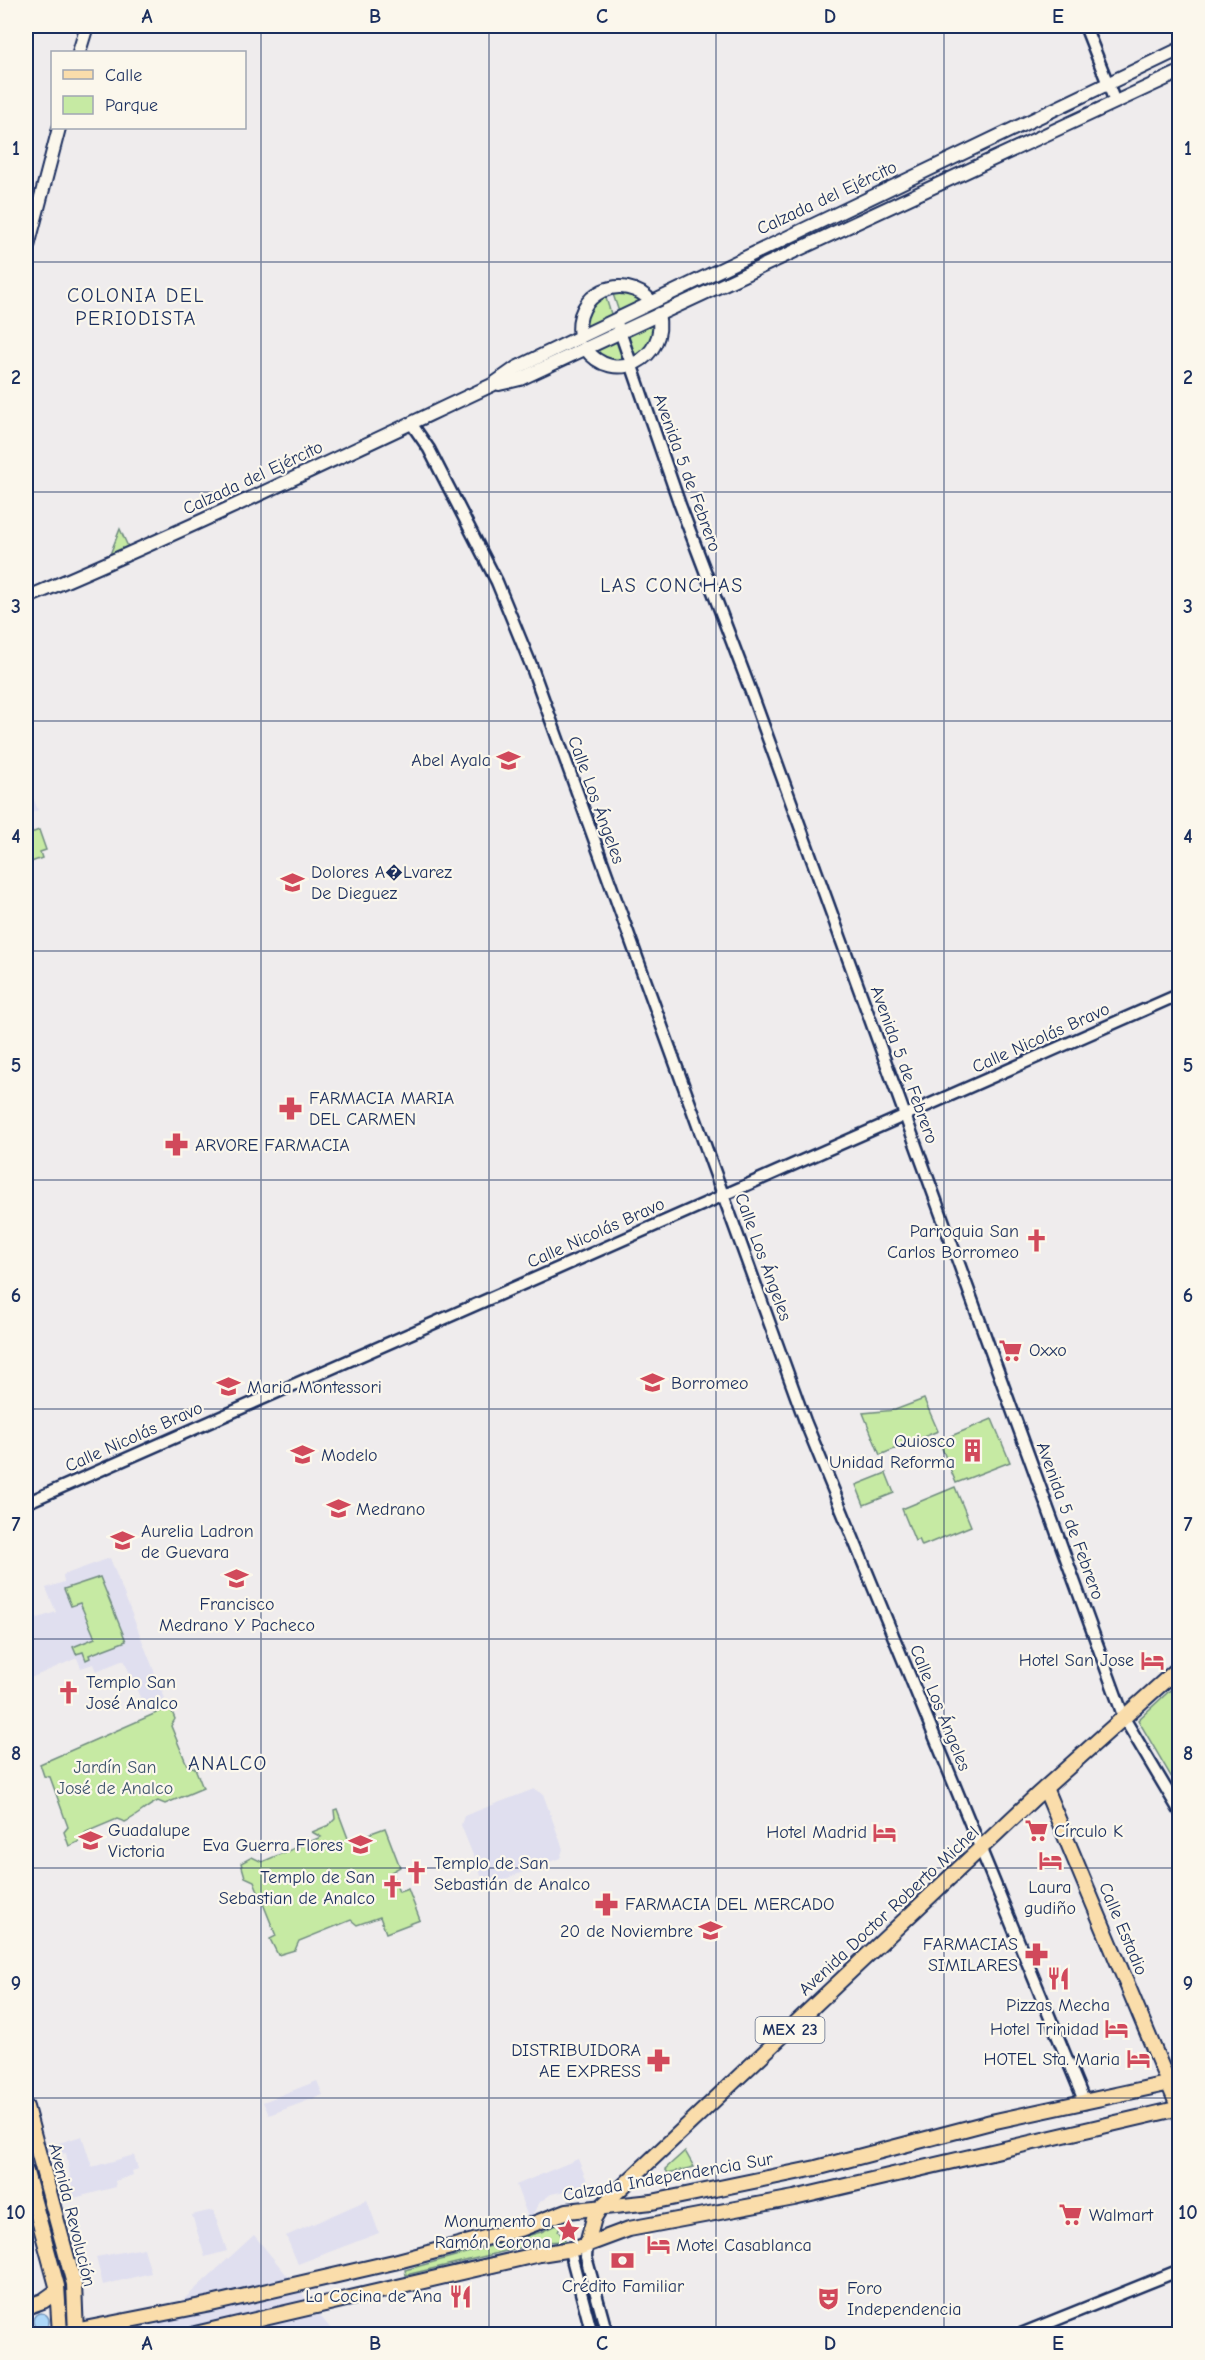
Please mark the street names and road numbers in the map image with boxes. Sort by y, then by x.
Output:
street label: Calzada del Ejército [754,156,900,240]
street label: Avenida 5 de Febrero [649,391,725,555]
street label: Calzada del Ejército [180,436,326,520]
street label: Calle Los Ángeles [563,733,630,867]
street label: Avenida 5 de Febrero [866,983,942,1147]
street label: Calle Nicolás Bravo [969,998,1113,1078]
street label: Calle Los Ángeles [730,1190,797,1324]
street label: Calle Nicolás Bravo [524,1193,668,1273]
street label: Calle Nicolás Bravo [62,1397,206,1477]
street label: Avenida 5 de Febrero [1032,1439,1108,1603]
street label: Calle Los Ángeles [905,1641,976,1774]
street label: Avenida Doctor Roberto Michel [795,1822,983,2000]
street label: Calle Estadio [1094,1879,1152,1979]
road number: MEX 23 [756,2017,824,2043]
street label: Avenida Revolución [44,2141,100,2289]
street label: Calzada Independencia Sur [561,2148,775,2206]

